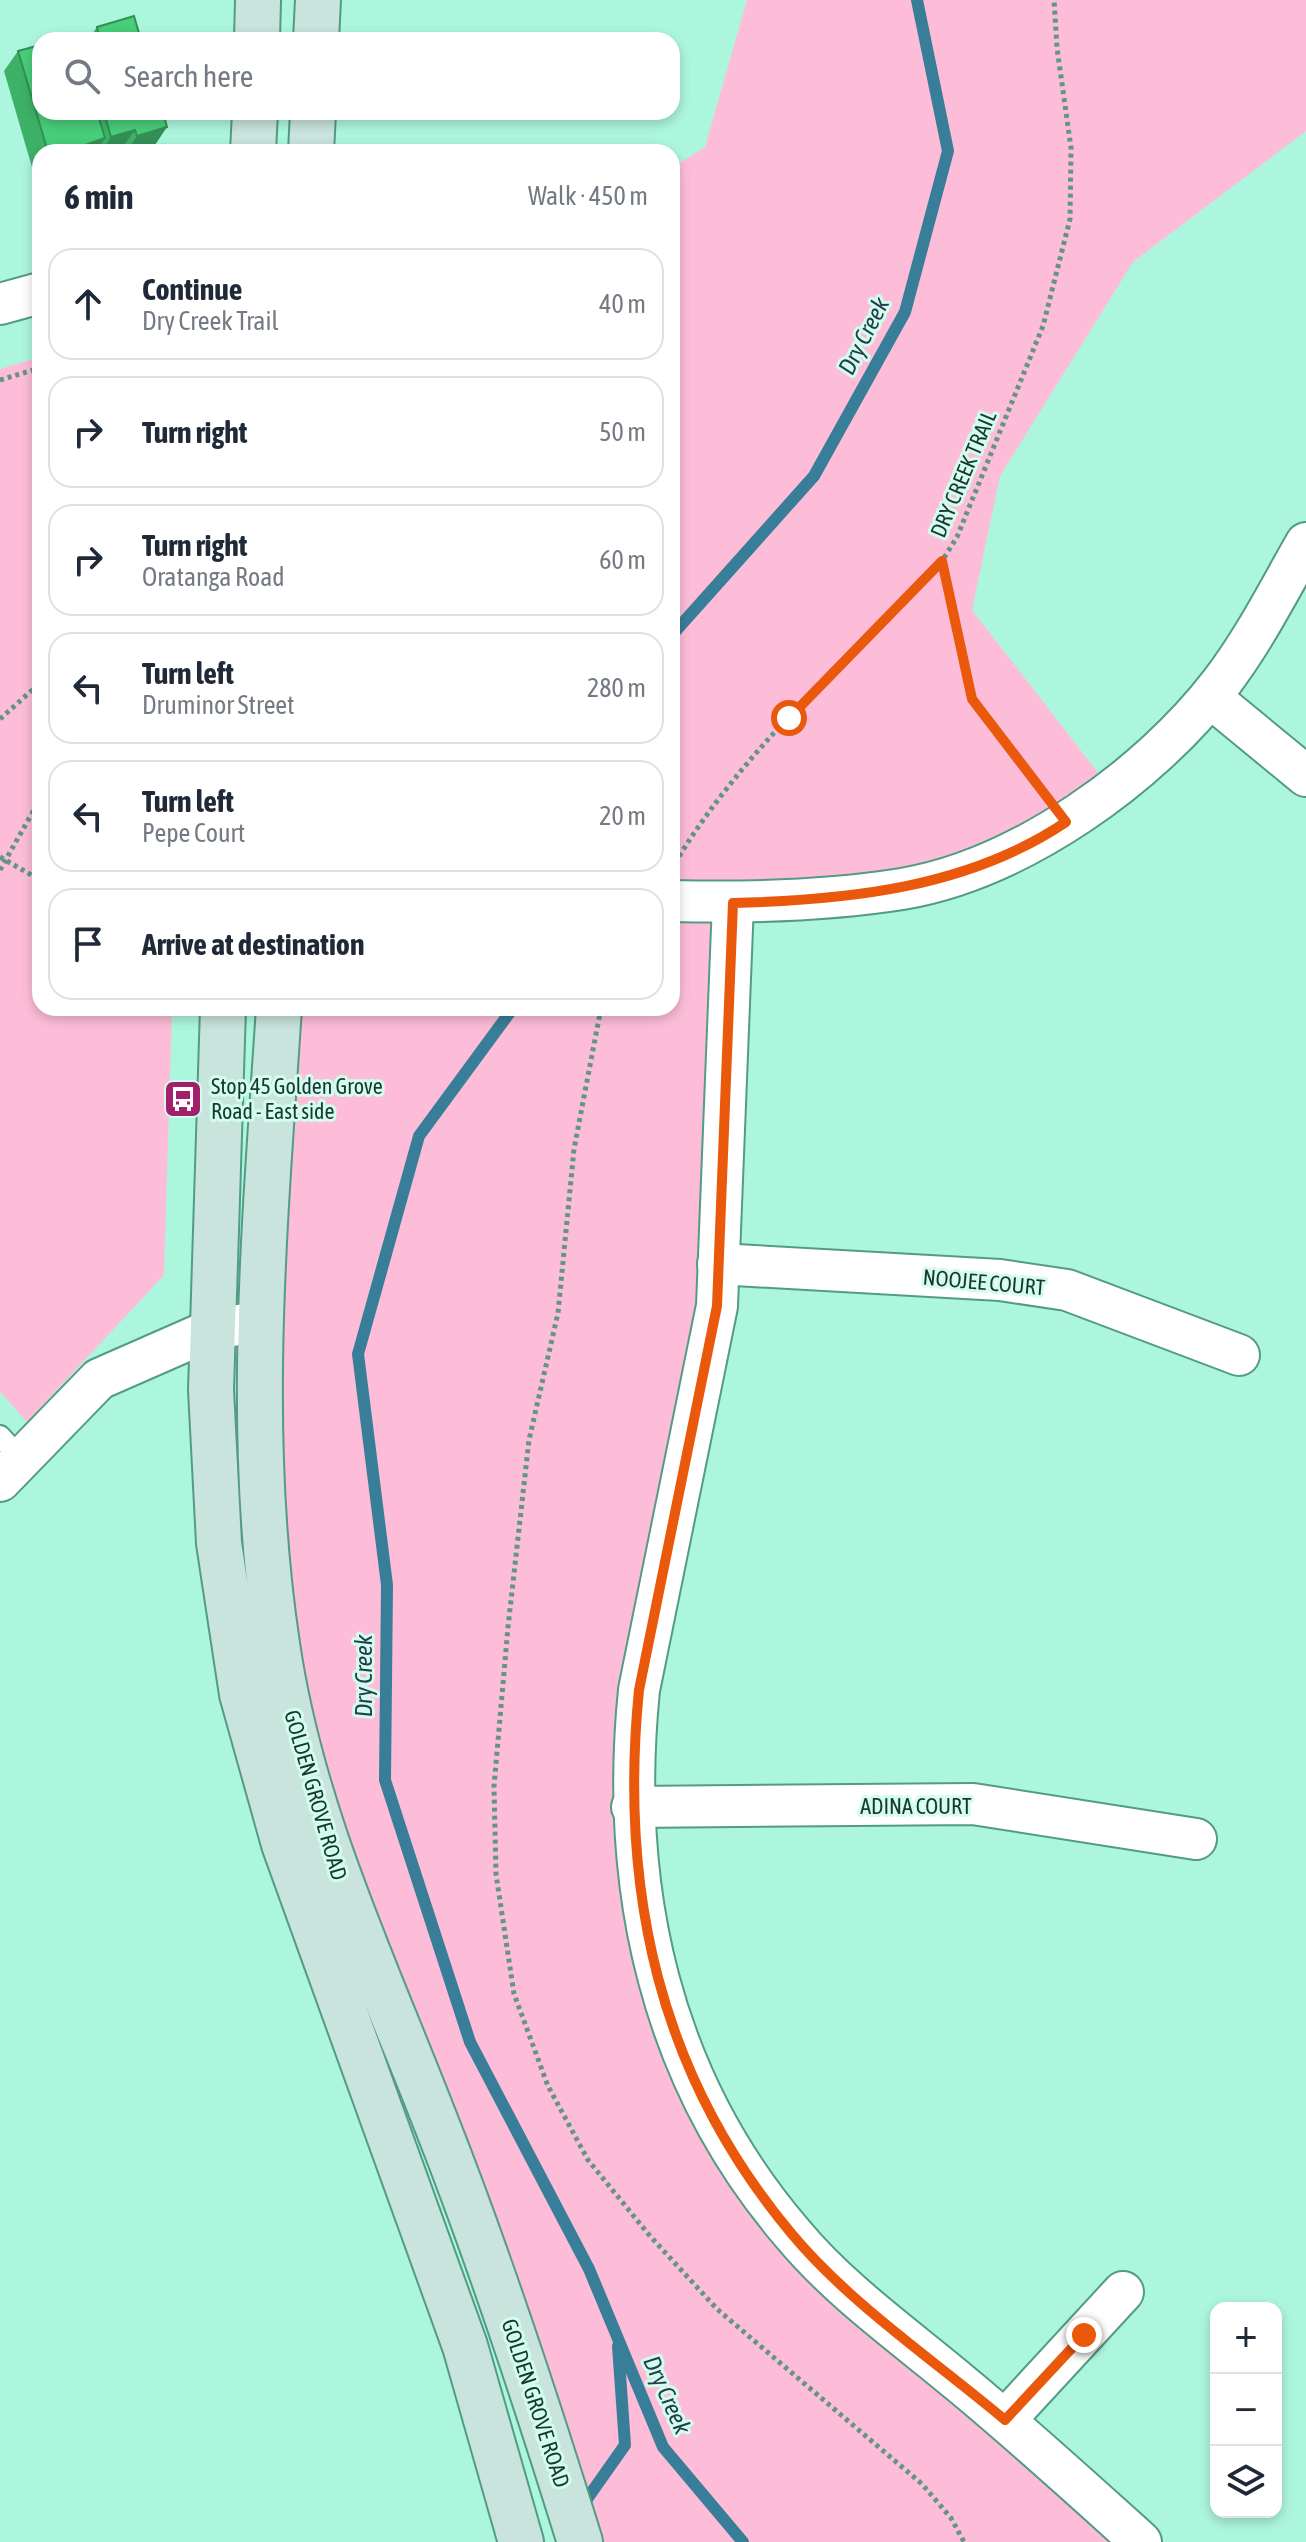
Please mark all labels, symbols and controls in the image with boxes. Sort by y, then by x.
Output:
search box [32,32,680,120]
icon: search [60,54,104,98]
text: Search here [124,59,253,93]
text: 6 min [64,177,133,216]
text: Walk · 450 m [528,181,648,211]
text: Continue [142,272,242,306]
icon: ahead [66,282,110,326]
text: 40 m [599,289,646,319]
water label: Dry Creek [833,292,895,379]
text: Dry Creek Trail [142,306,278,336]
street label: DRY CREEK TRAIL [925,406,1002,541]
icon: right [66,410,110,454]
text: Turn right [142,415,248,449]
text: 50 m [599,417,646,447]
text: Turn right [142,528,248,562]
icon: right [66,538,110,582]
text: 60 m [599,545,646,575]
text: Oratanga Road [142,562,285,592]
text: Turn left [142,656,234,690]
icon: left [66,666,110,710]
text: 280 m [587,673,646,703]
text: Druminor Street [142,690,295,720]
route start [771,700,807,736]
text: Turn left [142,784,234,818]
icon: left [66,794,110,838]
text: 20 m [599,801,646,831]
text: Pepe Court [142,818,245,848]
icon: arrive [66,922,110,966]
text: Arrive at destination [142,927,364,961]
place label: Stop 45 Golden Grove Road - East side [211,1073,383,1124]
bus stop icon: Stop 45 Golden Grove Road - East side [162,1078,204,1120]
street label: NOOJEE COURT [922,1264,1047,1300]
water label: Dry Creek [350,1634,377,1717]
street label: GOLDEN GROVE ROAD [279,1707,353,1883]
street label: ADINA COURT [860,1793,972,1819]
map controls [1210,2302,1282,2518]
button: + [1210,2302,1282,2374]
street label: GOLDEN GROVE ROAD [496,2315,576,2491]
route end [1066,2317,1102,2353]
water label: Dry Creek [638,2352,697,2438]
button: − [1210,2374,1282,2446]
button: layers [1210,2446,1282,2518]

